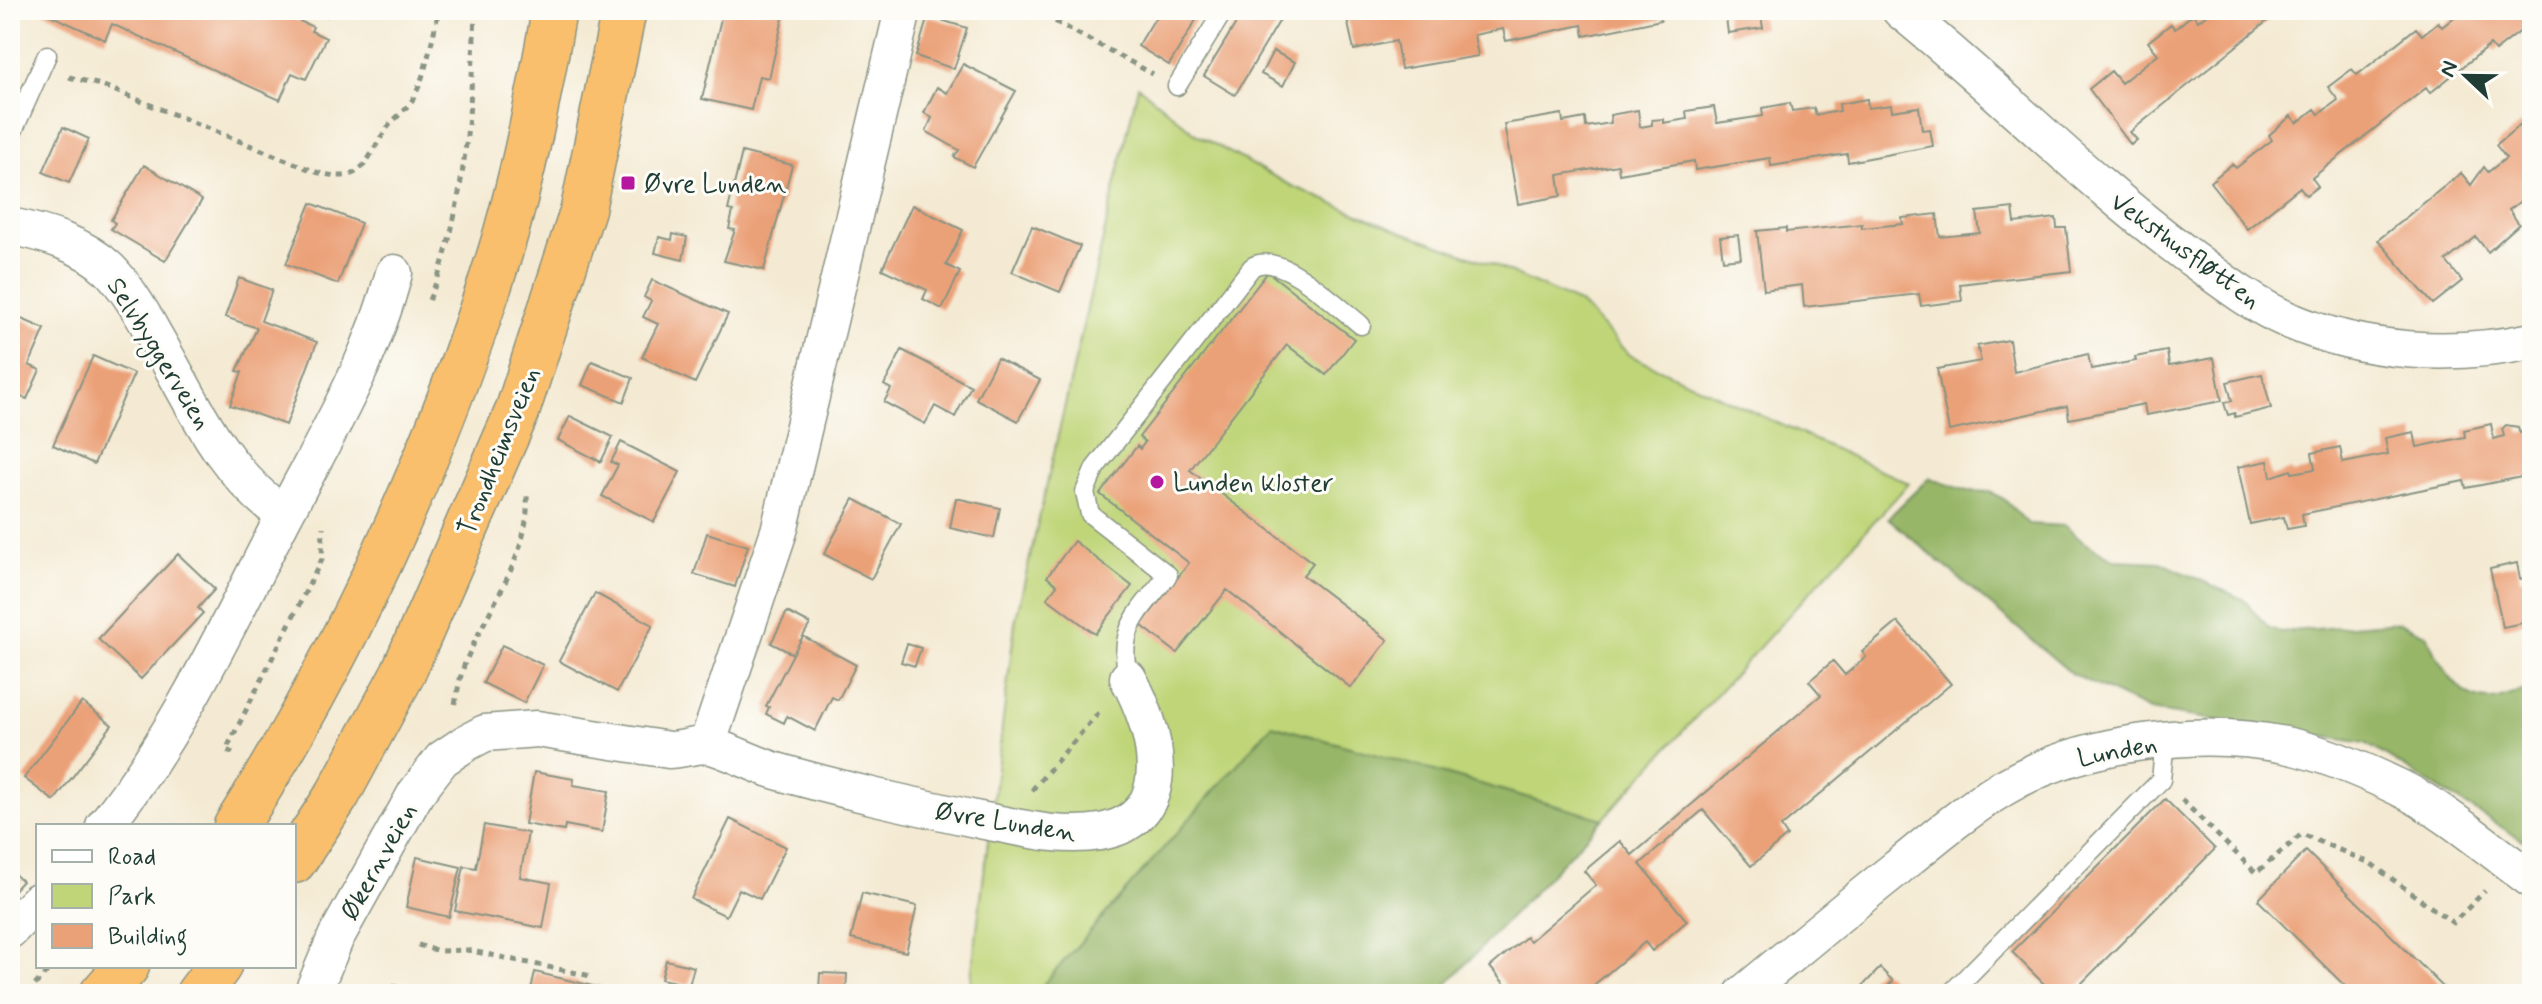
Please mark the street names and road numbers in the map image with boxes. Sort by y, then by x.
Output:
street label: Veksthusfløtten [2103,186,2267,318]
street label: Selvbyggerveien [96,271,219,438]
street label: Trondheimsveien [451,362,549,541]
street label: Lunden [2075,728,2160,776]
street label: Øvre Lunden [933,795,1079,851]
street label: Økernveien [334,797,426,927]

